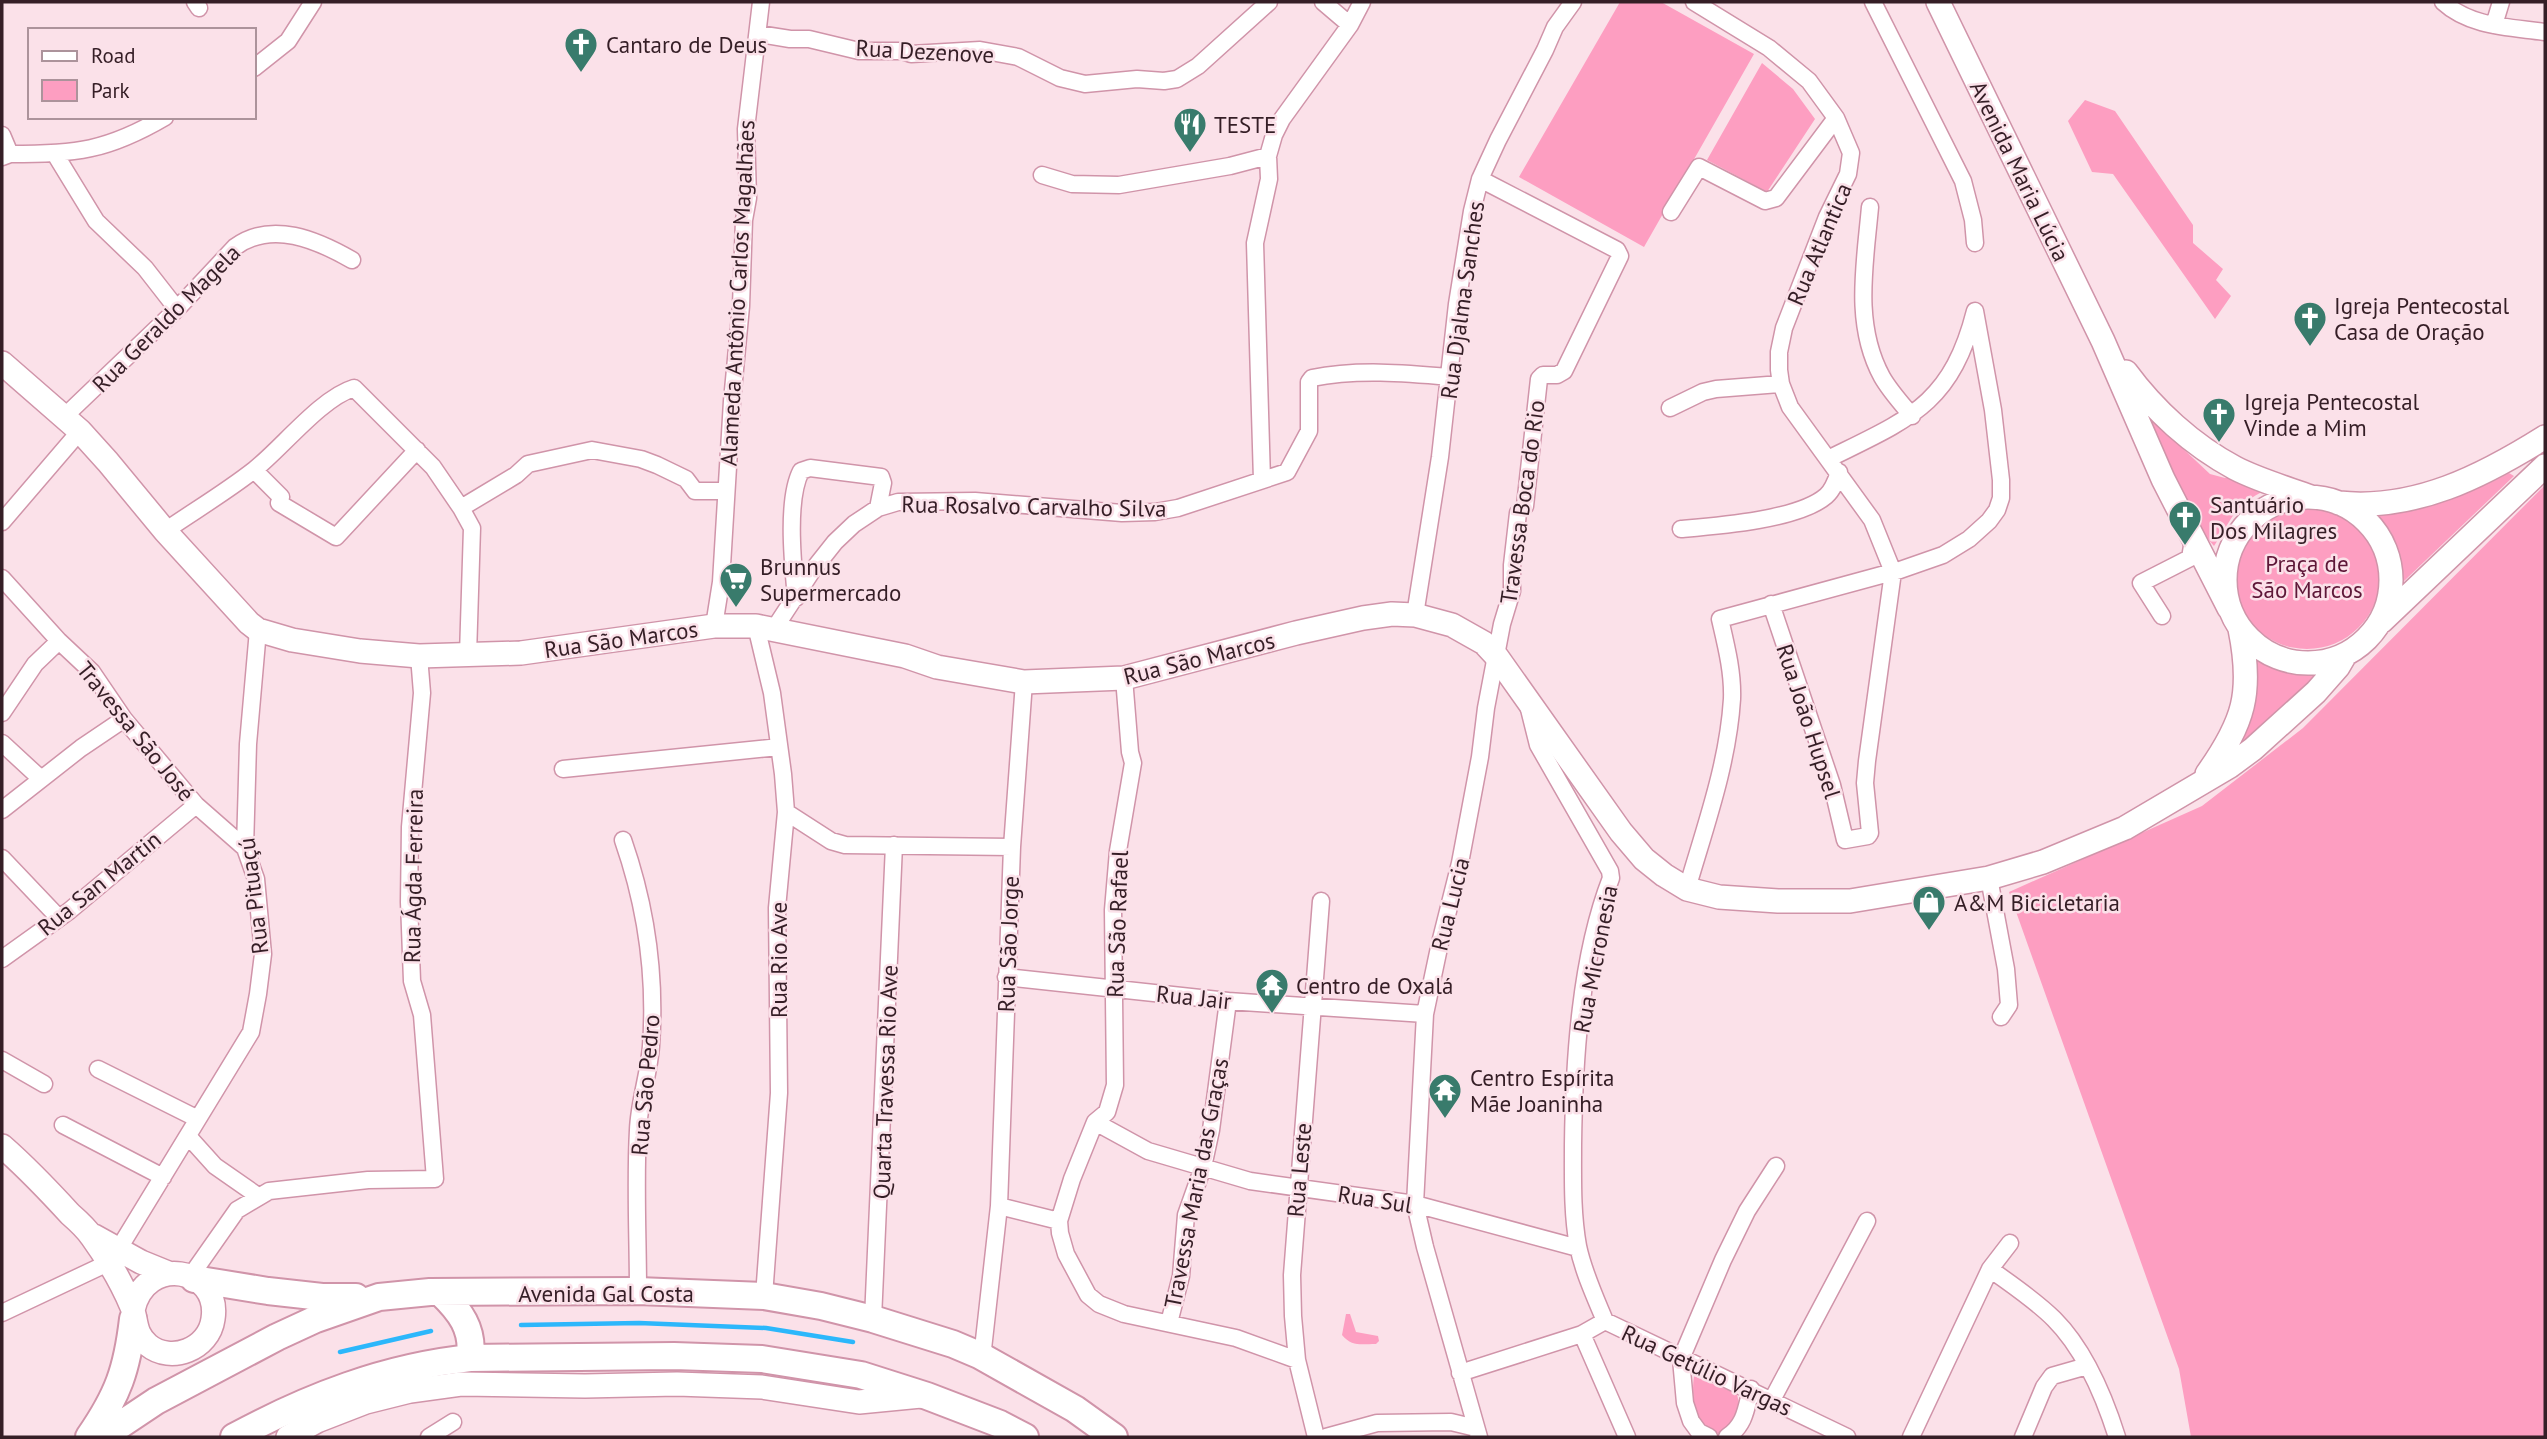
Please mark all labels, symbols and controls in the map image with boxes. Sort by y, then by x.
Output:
church icon: Cantaro de Deus [562,25,600,74]
legend [28,28,256,119]
place label: Cantaro de Deus [606,30,767,59]
street label: Rua Dezenove [855,33,995,69]
text: Road [91,42,135,69]
street label: Avenida Maria Lúcia [1964,76,2076,266]
text: Park [91,77,130,104]
restaurant icon: TESTE [1171,105,1209,154]
place label: TESTE [1214,110,1276,139]
street label: Alameda Antônio Carlos Magalhães [713,119,761,467]
street label: Rua Atlantica [1780,178,1858,310]
street label: Rua Djalma Sanches [1434,199,1490,401]
street label: Rua Geraldo Magela [86,238,246,398]
place label: Igreja Pentecostal Casa de Oração [2334,291,2510,346]
church icon: Igreja Pentecostal Casa de Oração [2291,299,2329,348]
place label: Igreja Pentecostal Vinde a Mim [2243,387,2420,442]
church icon: Igreja Pentecostal Vinde a Mim [2200,395,2238,444]
street label: Travessa Boca do Rio [1493,398,1551,606]
street label: Rua Rosalvo Carvalho Silva [901,489,1167,523]
place label: Santuário Dos Milagres [2210,490,2337,545]
church icon: Santuário Dos Milagres [2166,498,2204,547]
park label: Praça de São Marcos [2251,549,2363,604]
place label: Brunnus Supermercado [760,552,901,607]
supermarket icon: Brunnus Supermercado [717,560,755,609]
street label: Rua São Marcos [542,614,700,664]
street label: Rua São Marcos [1120,625,1278,691]
street label: Rua João Hupsel [1770,640,1848,802]
street label: Travessa São José [71,655,201,807]
street label: Rua Ágda Ferreira [397,789,429,963]
street label: Rua San Martin [31,824,167,942]
street label: Rua Pituaçú [231,836,275,956]
street label: Rua São Rafael [1100,850,1134,998]
street label: Rua Lucia [1424,854,1476,954]
street label: Rua São Jorge [991,875,1025,1013]
street label: Rua Micronesia [1566,883,1624,1035]
shop icon: A&M Bicicletaria [1910,883,1948,932]
place label: A&M Bicicletaria [1954,888,2120,917]
street label: Rua Rio Ave [764,902,793,1018]
street label: Quarta Travessa Rio Ave [866,964,904,1200]
temple icon: Centro de Oxalá [1253,966,1291,1015]
place label: Centro de Oxalá [1296,971,1453,1000]
street label: Rua Jair [1155,979,1233,1015]
street label: Rua São Pedro [624,1013,666,1157]
street label: Travessa Maria das Graças [1157,1055,1235,1311]
place label: Centro Espírita Mãe Joaninha [1470,1063,1615,1118]
temple icon: Centro Espírita Mãe Joaninha [1426,1071,1464,1120]
street label: Rua Leste [1280,1122,1318,1218]
street label: Rua Sul [1336,1179,1414,1219]
street label: Avenida Gal Costa [518,1279,694,1308]
street label: Rua Getúlio Vargas [1617,1318,1797,1422]

